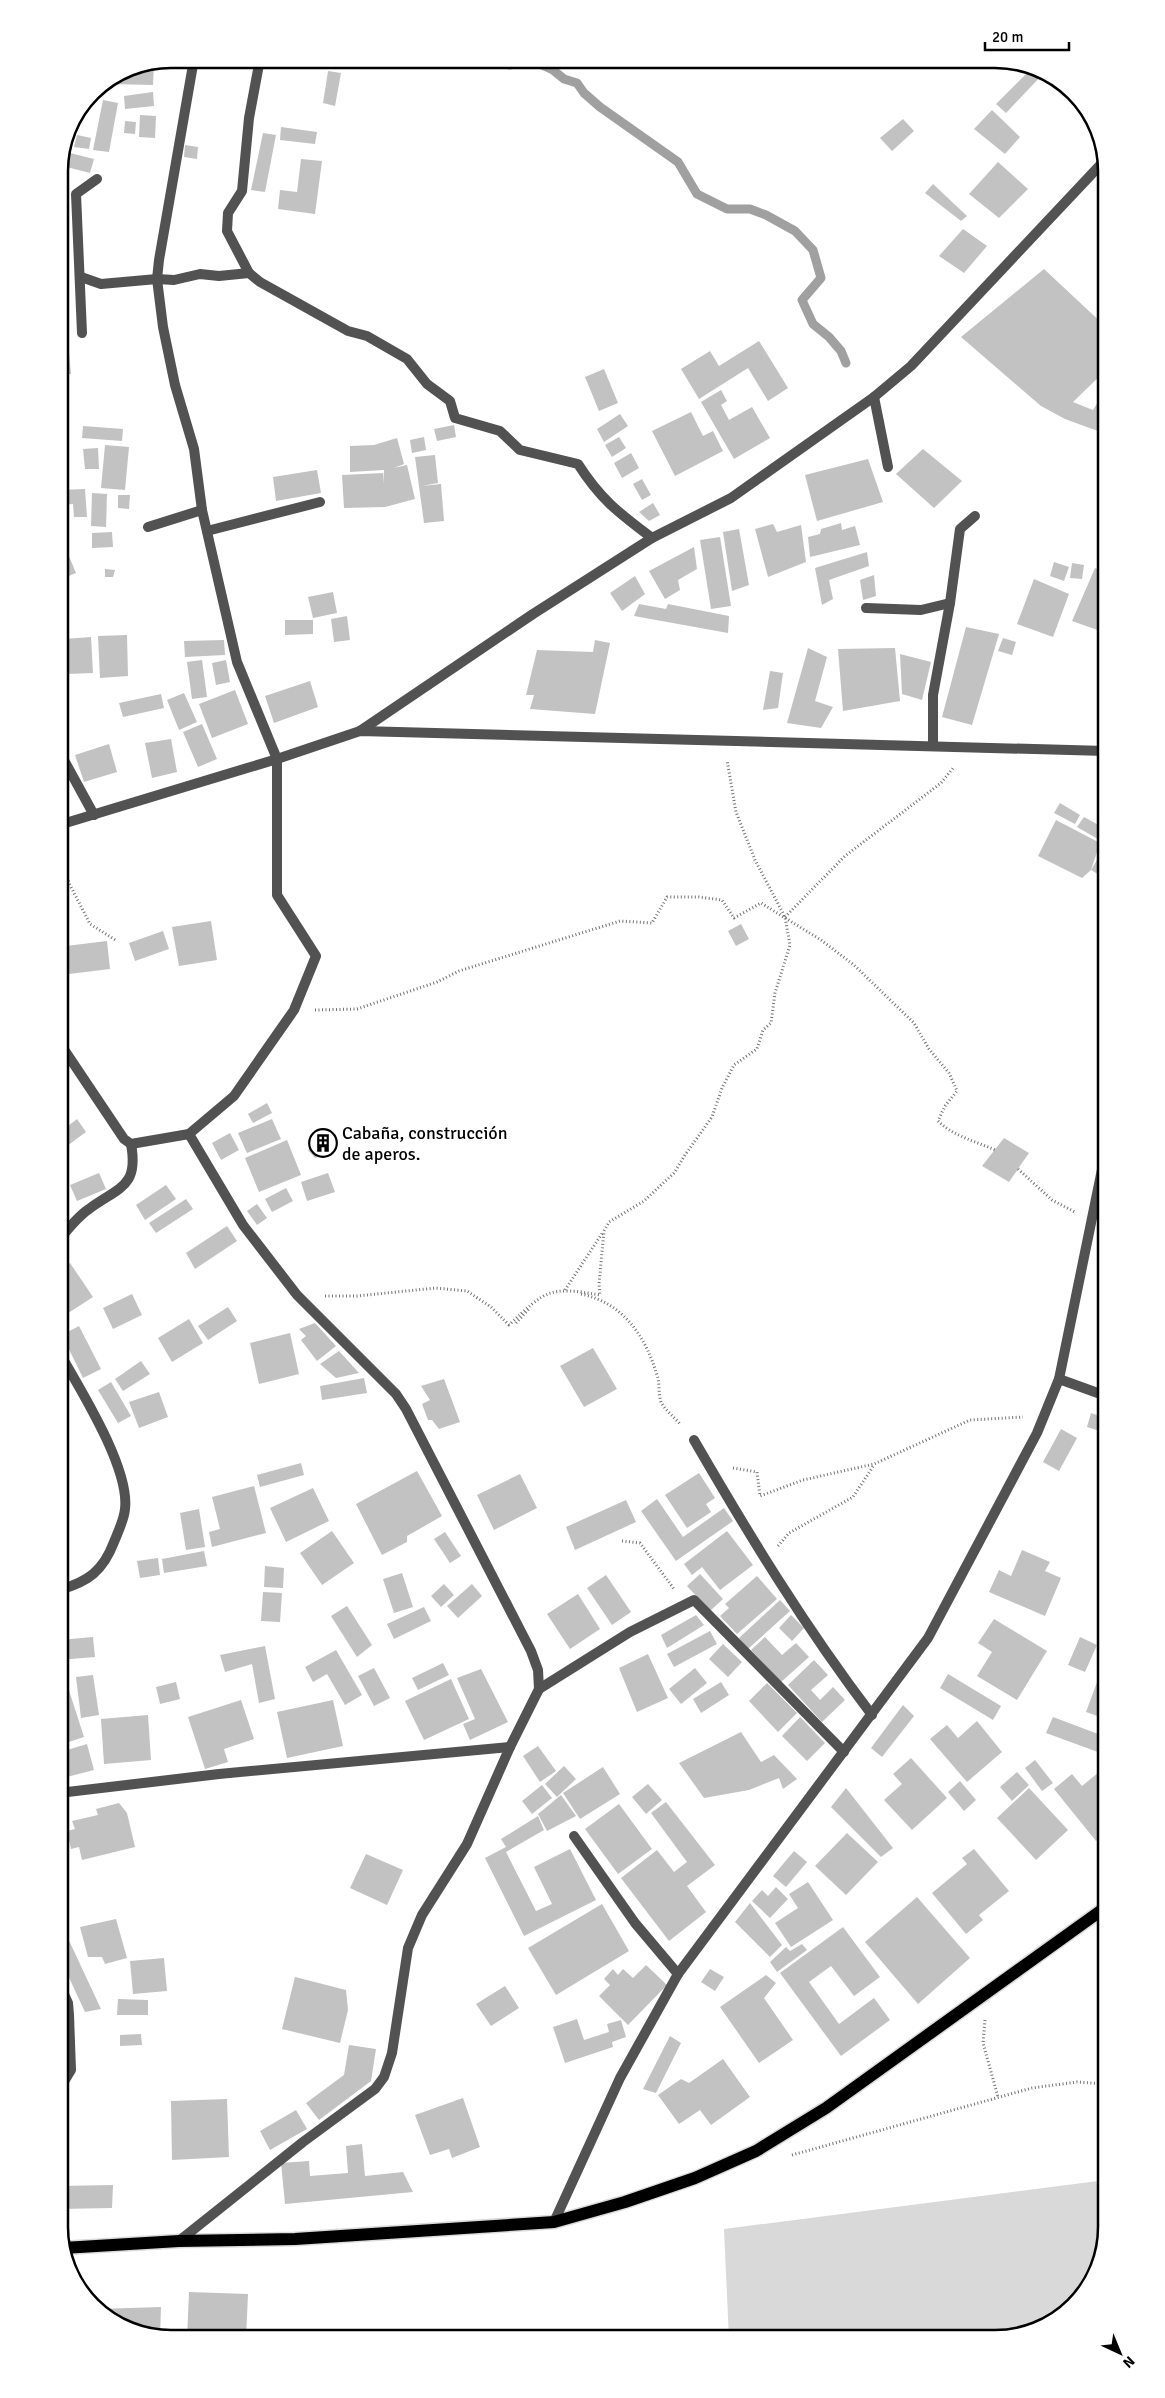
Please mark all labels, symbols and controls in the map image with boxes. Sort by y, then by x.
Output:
scale bar [985,20,1069,52]
text: 20 m [992,28,1023,46]
place label: Cabaña, construcción de aperos. [342,1122,508,1165]
building icon: Cabaña, construcción de aperos. [308,1128,338,1158]
north arrow [1095,2328,1145,2378]
text: N [1119,2352,1138,2371]

